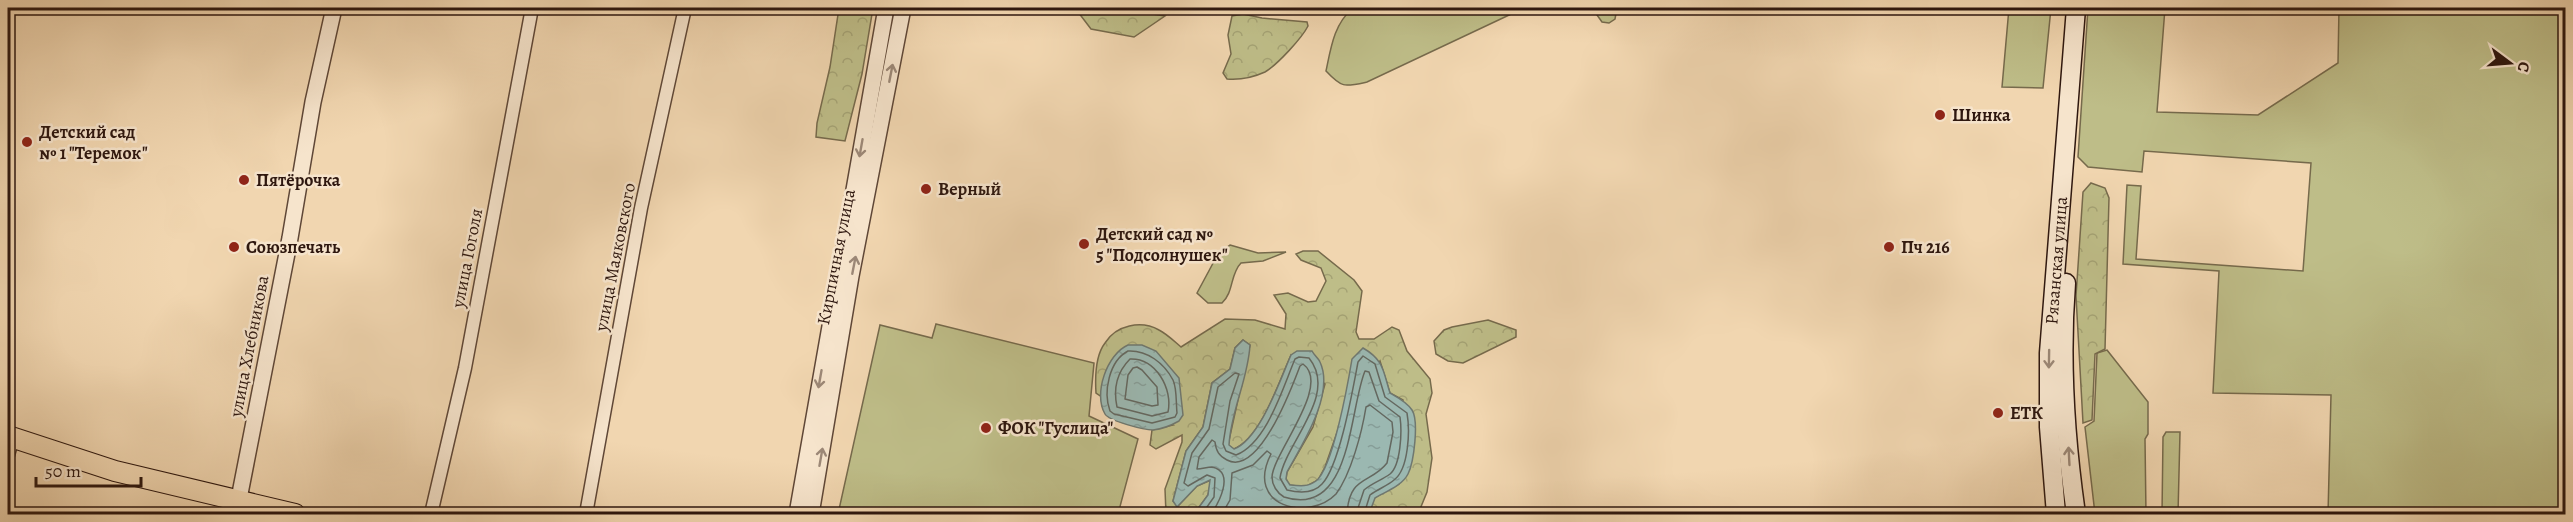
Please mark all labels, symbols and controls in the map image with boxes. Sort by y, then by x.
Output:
north arrow [2480,33,2540,93]
text: С [2511,59,2535,75]
one-way arrow [886,64,897,84]
place label: Шинка [1952,103,2011,127]
marker: Шинка [1933,108,1947,122]
place label: Детский сад № 1 "Теремок" [39,120,148,165]
marker: Детский сад № 1 "Теремок" [20,135,34,149]
one-way arrow [855,138,866,157]
place label: Пятёрочка [256,168,341,192]
marker: Пятёрочка [237,173,251,187]
place label: Верный [938,177,1001,201]
street label: улица Маяковского [589,181,641,334]
marker: Верный [919,182,933,196]
street label: Кирпичная улица [811,186,861,327]
street label: Рязанская улица [2039,195,2073,326]
street label: улица Гоголя [445,206,488,311]
place label: Детский сад № 5 "Подсолнушек" [1096,222,1228,267]
place label: Союзпечать [246,235,341,259]
place label: Пч 216 [1901,235,1950,259]
marker: Детский сад № 5 "Подсолнушек" [1077,237,1091,251]
marker: Союзпечать [227,240,241,254]
marker: Пч 216 [1882,240,1896,254]
one-way arrow [849,255,860,275]
street label: улица Хлебникова [223,272,275,420]
one-way arrow [2043,348,2055,368]
one-way arrow [815,368,826,388]
place label: ЕТК [2010,401,2043,425]
marker: ЕТК [1991,406,2005,420]
place label: ФОК "Гуслица" [998,416,1113,440]
marker: ФОК "Гуслица" [979,421,993,435]
one-way arrow [2063,447,2074,467]
one-way arrow [816,448,827,467]
scale bar [36,450,141,488]
text: 50 m [45,459,81,483]

